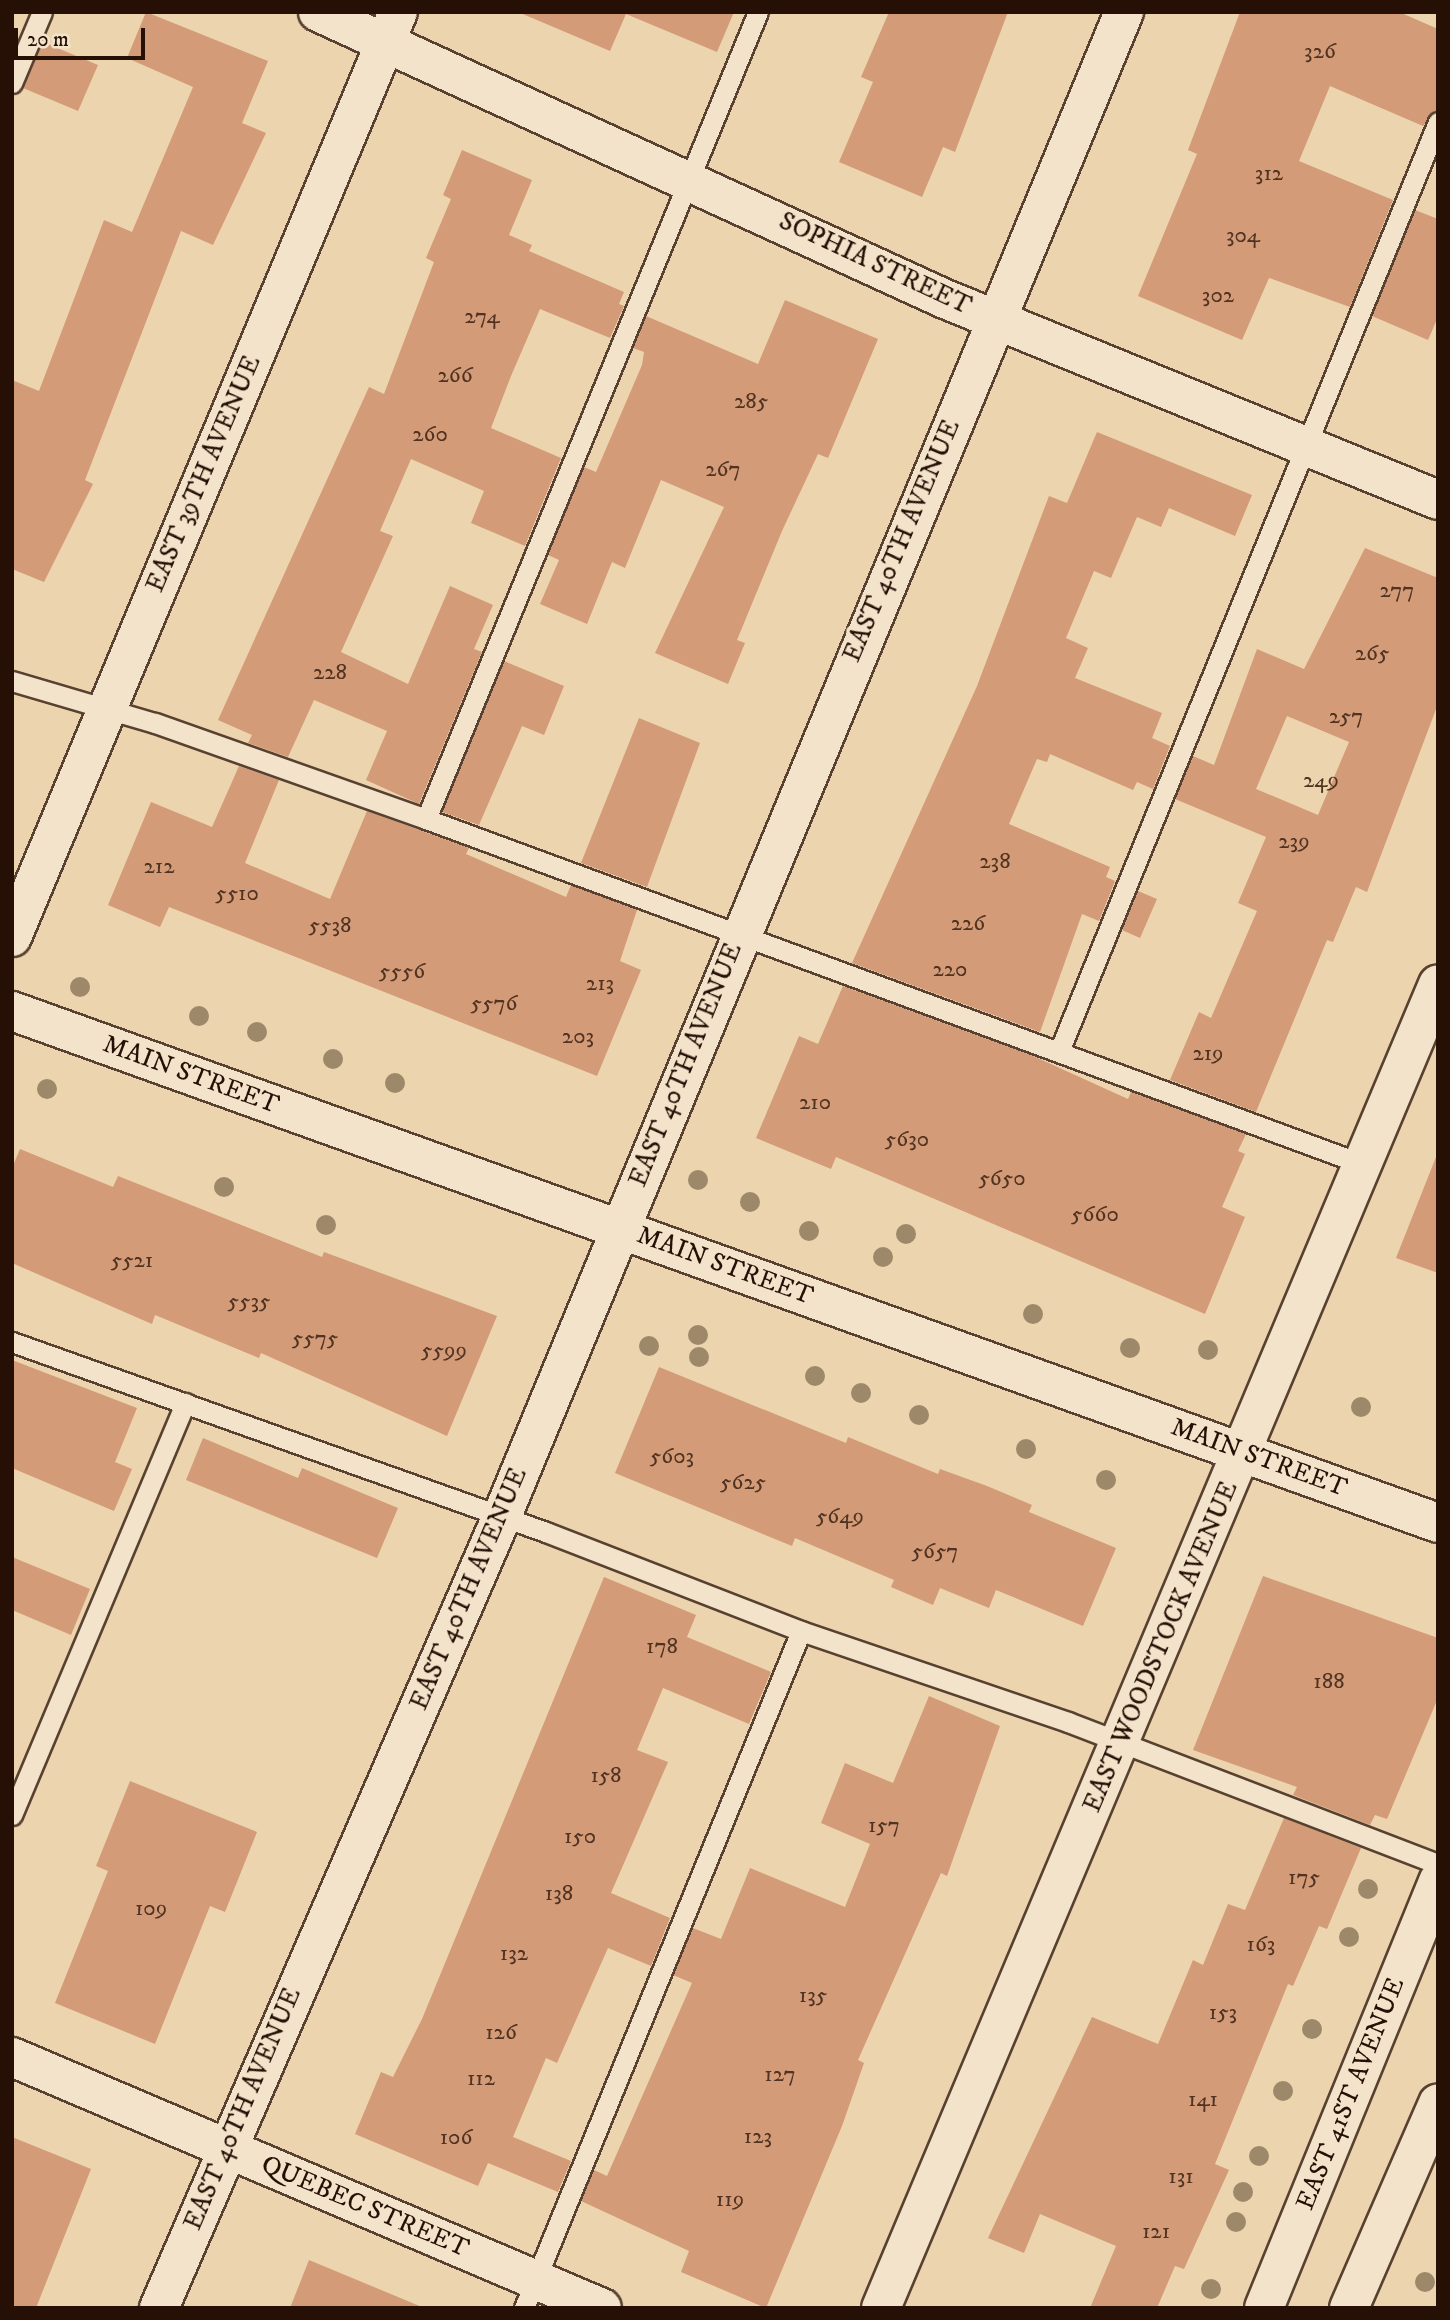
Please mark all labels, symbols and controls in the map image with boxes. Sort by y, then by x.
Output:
scale bar [18,14,149,58]
text: 20 m [27,27,69,53]
house number: 326 [1304,38,1336,66]
house number: 312 [1255,160,1283,188]
street label: SOPHIA STREET [774,206,976,322]
house number: 304 [1226,222,1260,250]
house number: 302 [1202,282,1234,310]
house number: 274 [464,303,500,331]
street label: EAST 39TH AVENUE [140,351,268,597]
house number: 266 [437,362,473,390]
house number: 285 [734,388,768,416]
street label: EAST 40TH AVENUE [837,415,967,667]
house number: 260 [412,421,448,449]
house number: 267 [705,456,741,484]
house number: 277 [1380,577,1414,605]
house number: 265 [1355,640,1389,668]
house number: 228 [313,659,347,687]
house number: 257 [1329,703,1363,731]
house number: 249 [1303,767,1339,795]
house number: 239 [1278,828,1310,856]
house number: 238 [979,848,1011,876]
house number: 212 [143,853,175,881]
house number: 5510 [215,880,259,908]
house number: 226 [951,910,985,938]
house number: 5538 [309,912,351,940]
street label: EAST 40TH AVENUE [623,938,749,1192]
house number: 220 [933,956,967,984]
house number: 5556 [379,958,425,986]
house number: 213 [586,970,614,998]
house number: 5576 [471,990,517,1018]
house number: 203 [562,1023,594,1051]
street label: MAIN STREET [99,1029,283,1121]
house number: 219 [1192,1040,1224,1068]
house number: 210 [799,1089,831,1117]
house number: 5630 [885,1126,929,1154]
house number: 5650 [978,1165,1026,1193]
house number: 5660 [1071,1201,1119,1229]
street label: MAIN STREET [633,1220,817,1312]
house number: 5521 [111,1247,153,1275]
house number: 5535 [228,1288,270,1316]
house number: 5575 [292,1325,338,1353]
house number: 5599 [421,1337,467,1365]
street label: MAIN STREET [1167,1412,1351,1504]
house number: 5603 [650,1443,694,1471]
street label: EAST 40TH AVENUE [404,1463,534,1715]
house number: 5625 [720,1469,766,1497]
street label: EAST WOODSTOCK AVENUE [1077,1477,1245,1817]
house number: 5649 [816,1503,864,1531]
house number: 5657 [912,1538,958,1566]
house number: 178 [646,1633,678,1661]
house number: 188 [1313,1668,1345,1696]
house number: 158 [590,1762,622,1790]
house number: 157 [868,1812,900,1840]
house number: 150 [564,1823,596,1851]
house number: 175 [1288,1864,1320,1892]
house number: 138 [545,1880,573,1908]
house number: 109 [135,1895,167,1923]
house number: 163 [1247,1931,1275,1959]
house number: 132 [500,1940,528,1968]
street label: EAST 41ST AVENUE [1290,1973,1412,2215]
house number: 135 [799,1982,827,2010]
street label: EAST 40TH AVENUE [178,1983,308,2235]
house number: 153 [1209,1999,1237,2027]
house number: 126 [485,2019,517,2047]
house number: 127 [764,2061,796,2089]
house number: 112 [467,2065,495,2093]
house number: 141 [1188,2086,1218,2114]
house number: 123 [744,2123,772,2151]
house number: 106 [440,2124,472,2152]
street label: QUEBEC STREET [256,2149,474,2265]
house number: 131 [1168,2163,1194,2191]
house number: 119 [716,2186,744,2214]
house number: 121 [1142,2218,1170,2246]

